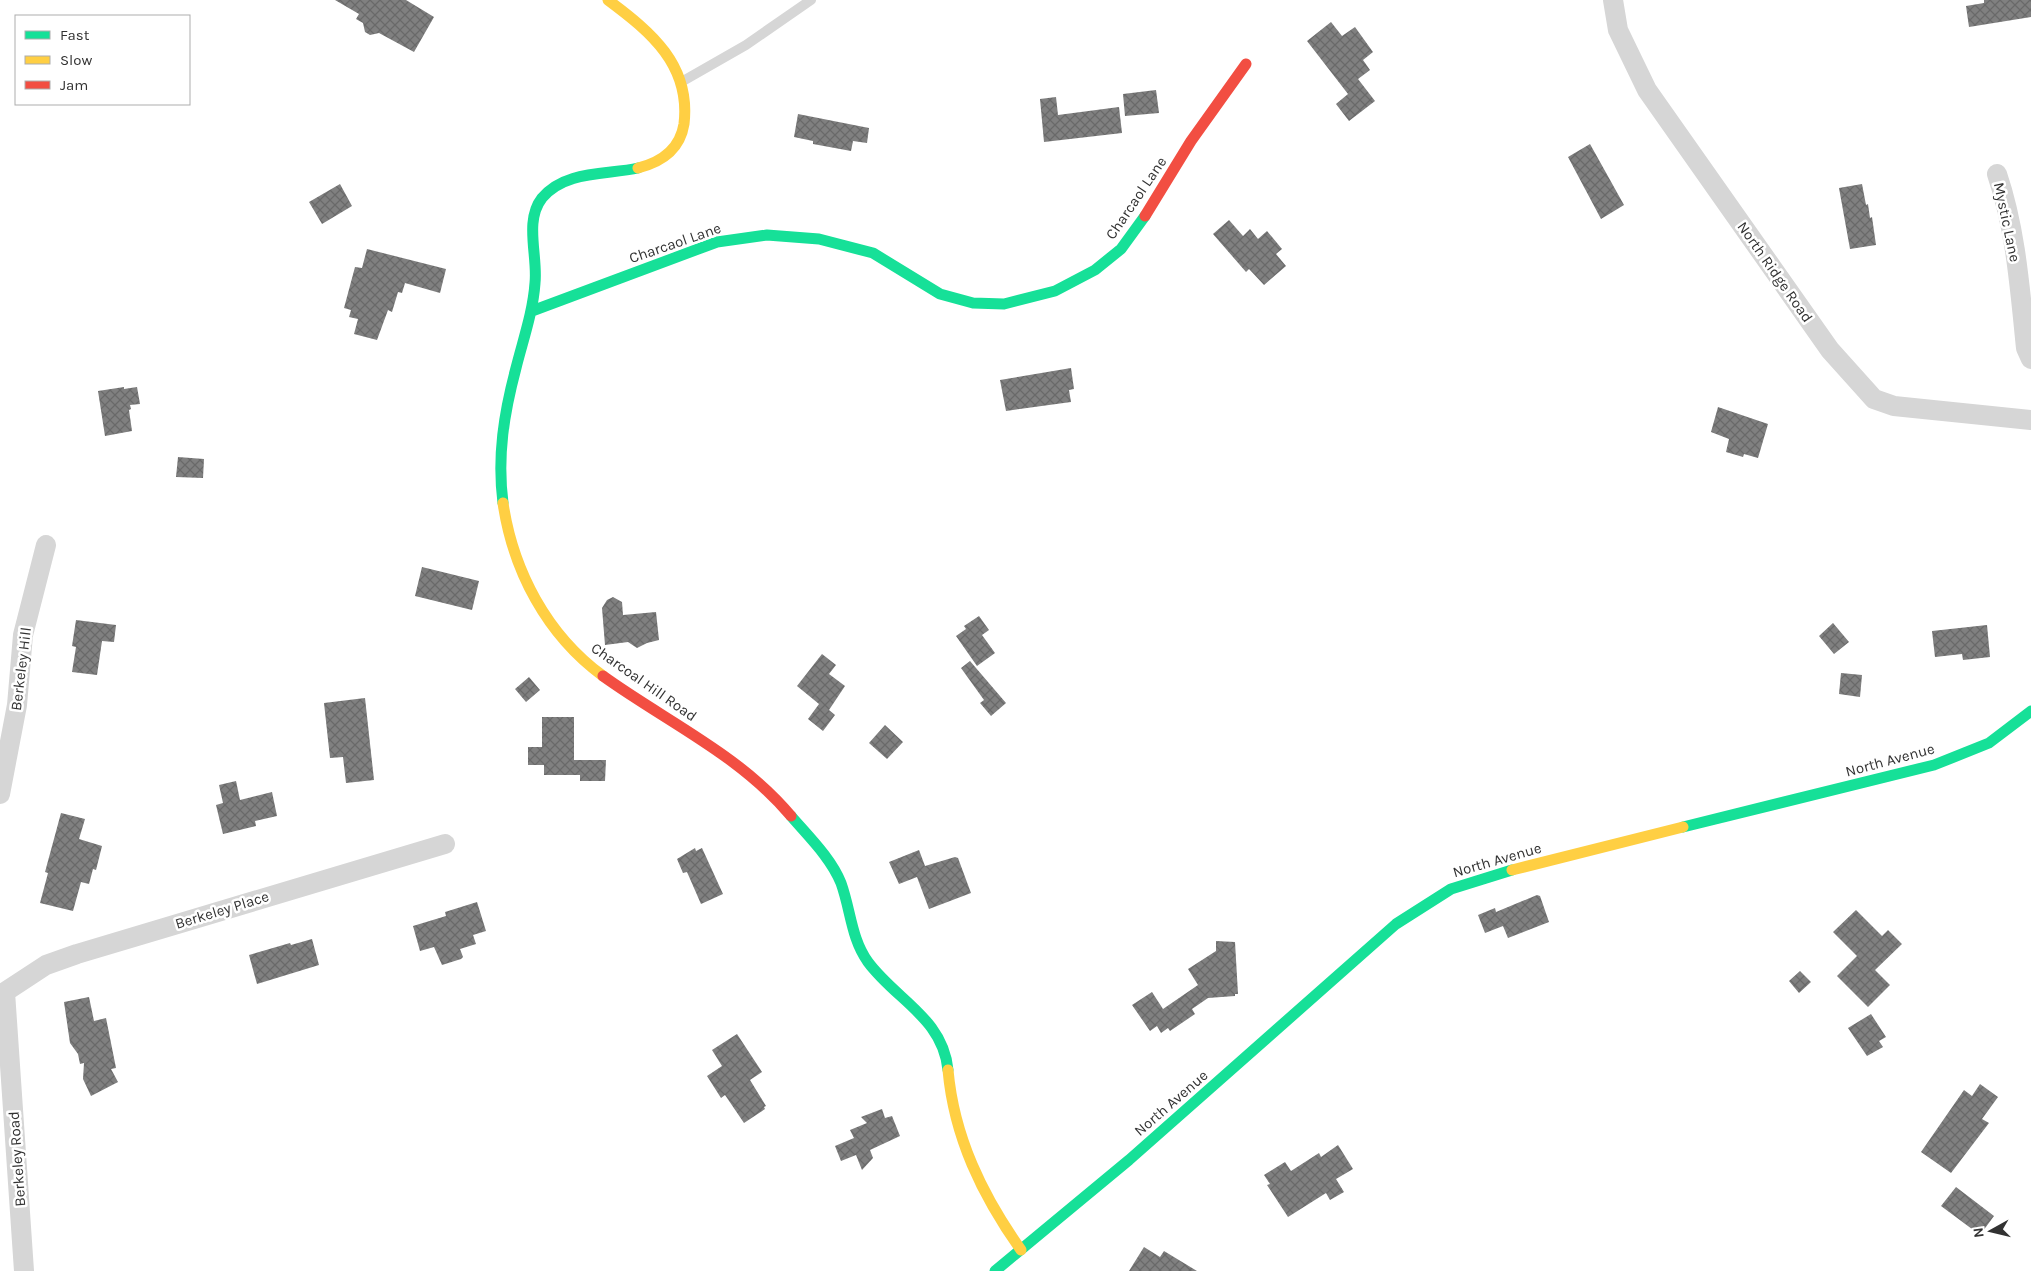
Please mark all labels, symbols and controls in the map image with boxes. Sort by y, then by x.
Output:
legend [15,15,190,105]
text: Fast [60,26,90,44]
text: Slow [60,51,92,69]
text: Jam [60,76,88,94]
street label: Charcaol Lane [1102,153,1170,243]
street label: Mystic Lane [1990,181,2024,263]
street label: North Ridge Road [1734,218,1816,326]
street label: Charcaol Lane [627,219,723,267]
street label: Berkeley Hill [7,626,35,712]
street label: Charcoal Hill Road [588,639,700,725]
street label: North Avenue [1843,739,1937,781]
street label: North Avenue [1451,839,1543,881]
street label: Berkeley Place [173,887,271,933]
street label: North Avenue [1131,1066,1211,1140]
street label: Berkeley Road [5,1111,29,1207]
north arrow [1966,1206,2016,1256]
text: N [1970,1227,1988,1239]

